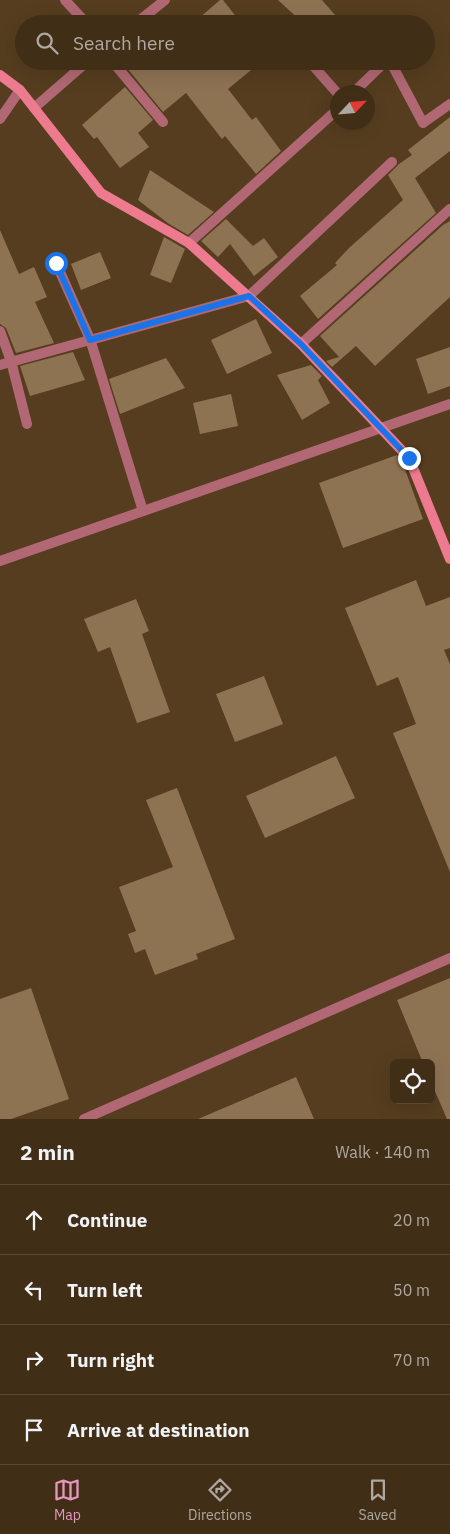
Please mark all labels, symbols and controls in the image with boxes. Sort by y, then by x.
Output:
search box [15,15,435,70]
icon: search [33,29,61,57]
text: Search here [73,31,175,55]
north arrow [330,85,375,130]
route start [45,252,68,275]
route end [398,447,421,470]
map controls [390,1059,435,1104]
button: locate [390,1059,435,1104]
text: 2 min [20,1138,75,1166]
text: Walk · 140 m [335,1142,430,1162]
icon: ahead [20,1206,48,1234]
text: Continue [67,1208,147,1232]
text: 20 m [393,1210,430,1230]
icon: left [20,1276,48,1304]
text: Turn left [67,1278,143,1302]
text: 50 m [393,1280,430,1300]
icon: right [20,1346,48,1374]
text: Turn right [67,1348,154,1372]
text: 70 m [393,1350,430,1370]
icon: arrive [20,1416,48,1444]
text: Arrive at destination [67,1418,250,1442]
tab: Map [53,1476,81,1524]
tab: Directions [188,1476,252,1524]
tab: Saved [359,1476,397,1524]

